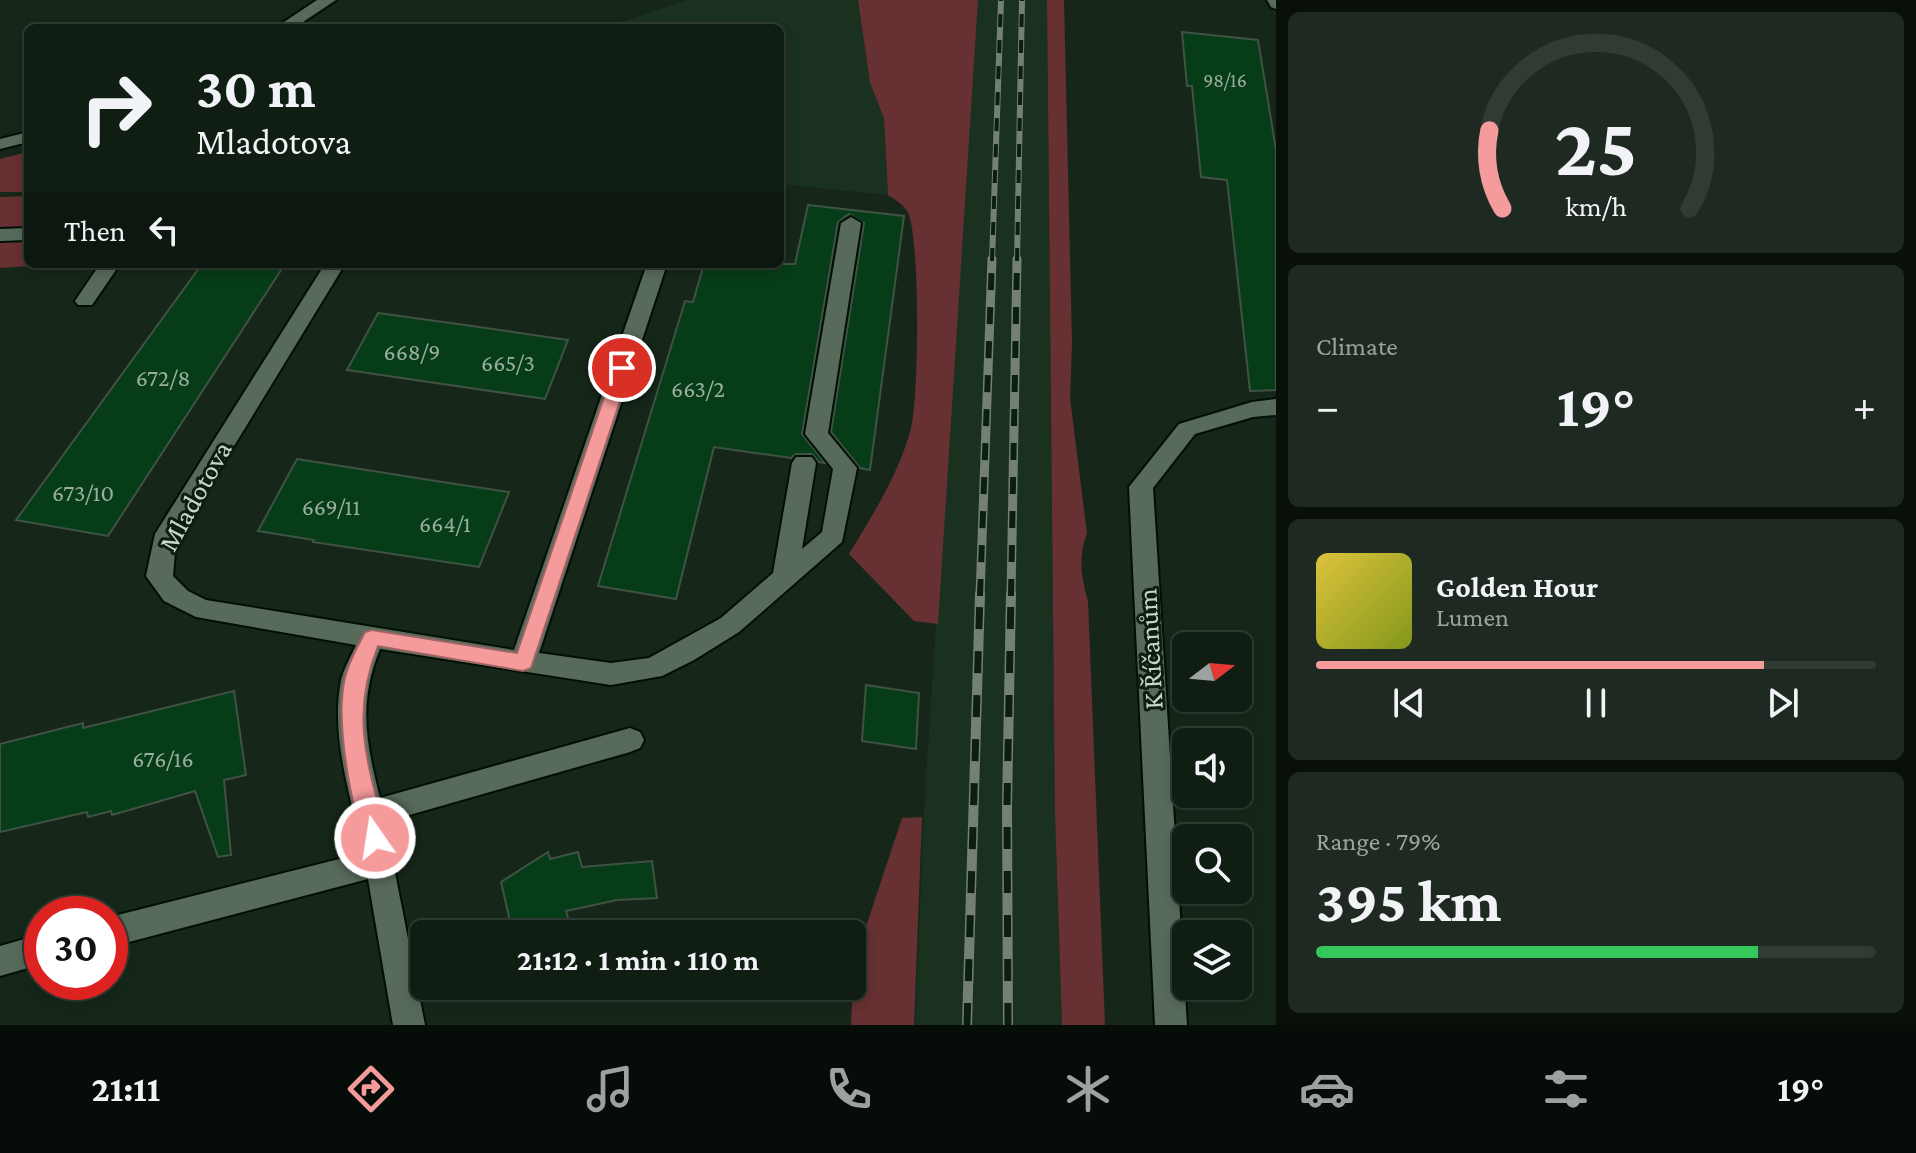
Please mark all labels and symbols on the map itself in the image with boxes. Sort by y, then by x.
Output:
house number: 98/16 [1203,69,1247,91]
pin [588,334,656,402]
house number: 668/9 [383,338,441,365]
house number: 665/3 [481,349,535,376]
house number: 672/8 [136,364,190,391]
house number: 663/2 [671,375,725,402]
street label: Mladotova [152,436,238,556]
house number: 673/10 [52,479,114,506]
house number: 669/11 [302,493,360,520]
house number: 664/1 [419,510,471,537]
street label: K Říčanům [1131,588,1169,710]
north arrow [1172,632,1252,712]
house number: 676/16 [132,745,194,772]
position arrow [333,796,417,880]
speed limit sign: 30 [24,896,128,1000]

